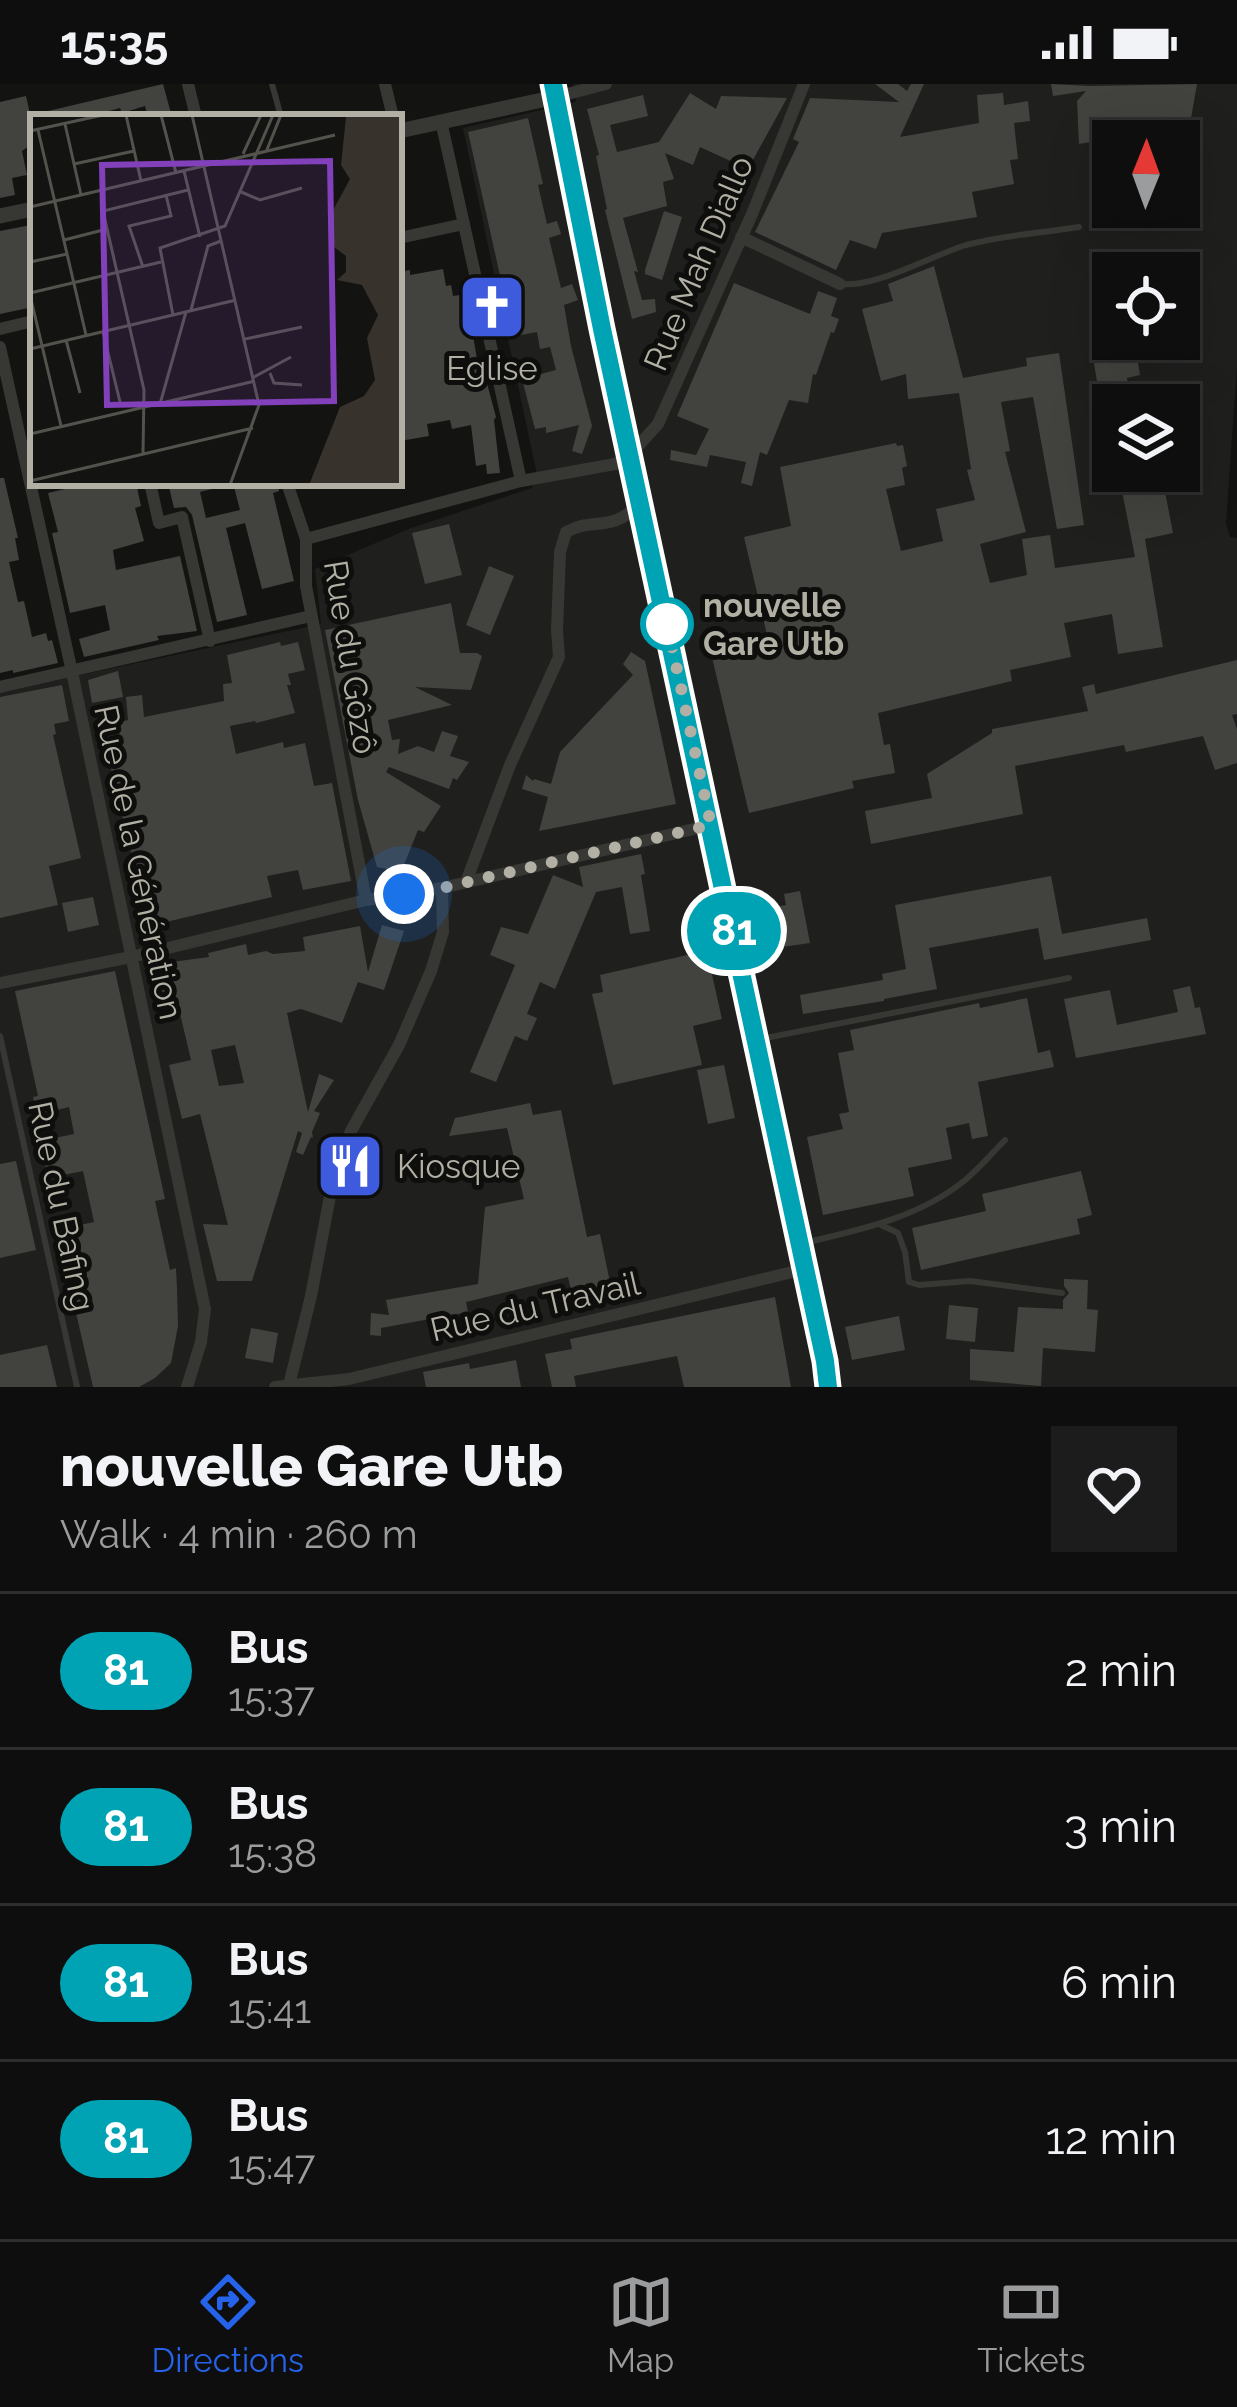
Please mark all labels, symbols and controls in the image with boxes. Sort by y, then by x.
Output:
text: 15:35 [60,16,168,69]
inset map [30,114,402,486]
north arrow [1092,120,1200,228]
map controls [1092,120,1200,492]
street label: Rue Mah Diallo [636,150,761,376]
button: locate [1092,252,1200,360]
church icon: Eglise [457,272,527,342]
place label: Eglise [446,349,538,388]
button: layers [1092,384,1200,492]
street label: Rue du Gôzô [316,557,385,757]
place label: nouvelle Gare Utb [703,586,844,663]
marker: nouvelle Gare Utb [642,599,692,649]
street label: Rue de la Génération [86,701,191,1023]
your location [374,864,434,924]
line badge: 81 [680,892,788,970]
text: 81 [711,906,757,955]
street label: Rue du Bafing [20,1098,103,1314]
restaurant icon: Kiosque [315,1131,385,1201]
place label: Kiosque [397,1147,520,1186]
street label: Rue du Travail [427,1263,645,1350]
button: heart [1051,1426,1177,1552]
text: nouvelle Gare Utb [60,1432,563,1499]
text: Walk · 4 min · 260 m [60,1511,418,1557]
text: Bus [228,1621,309,1674]
text: 2 min [1065,1644,1177,1697]
text: 81 [103,1646,149,1695]
text: 15:37 [228,1674,315,1720]
text: Bus [228,1777,309,1830]
text: 3 min [1064,1800,1177,1853]
text: 81 [103,1802,149,1851]
text: 15:38 [228,1830,317,1876]
text: Bus [228,1933,309,1986]
text: 6 min [1061,1956,1177,2009]
text: 81 [103,1958,149,2007]
text: 15:41 [228,1986,311,2032]
text: Bus [228,2089,309,2142]
text: 12 min [1045,2112,1177,2165]
text: 81 [103,2114,149,2163]
text: 15:47 [228,2142,315,2188]
tab: Directions [152,2269,304,2380]
tab: Map [607,2269,674,2380]
tab: Tickets [977,2269,1085,2380]

